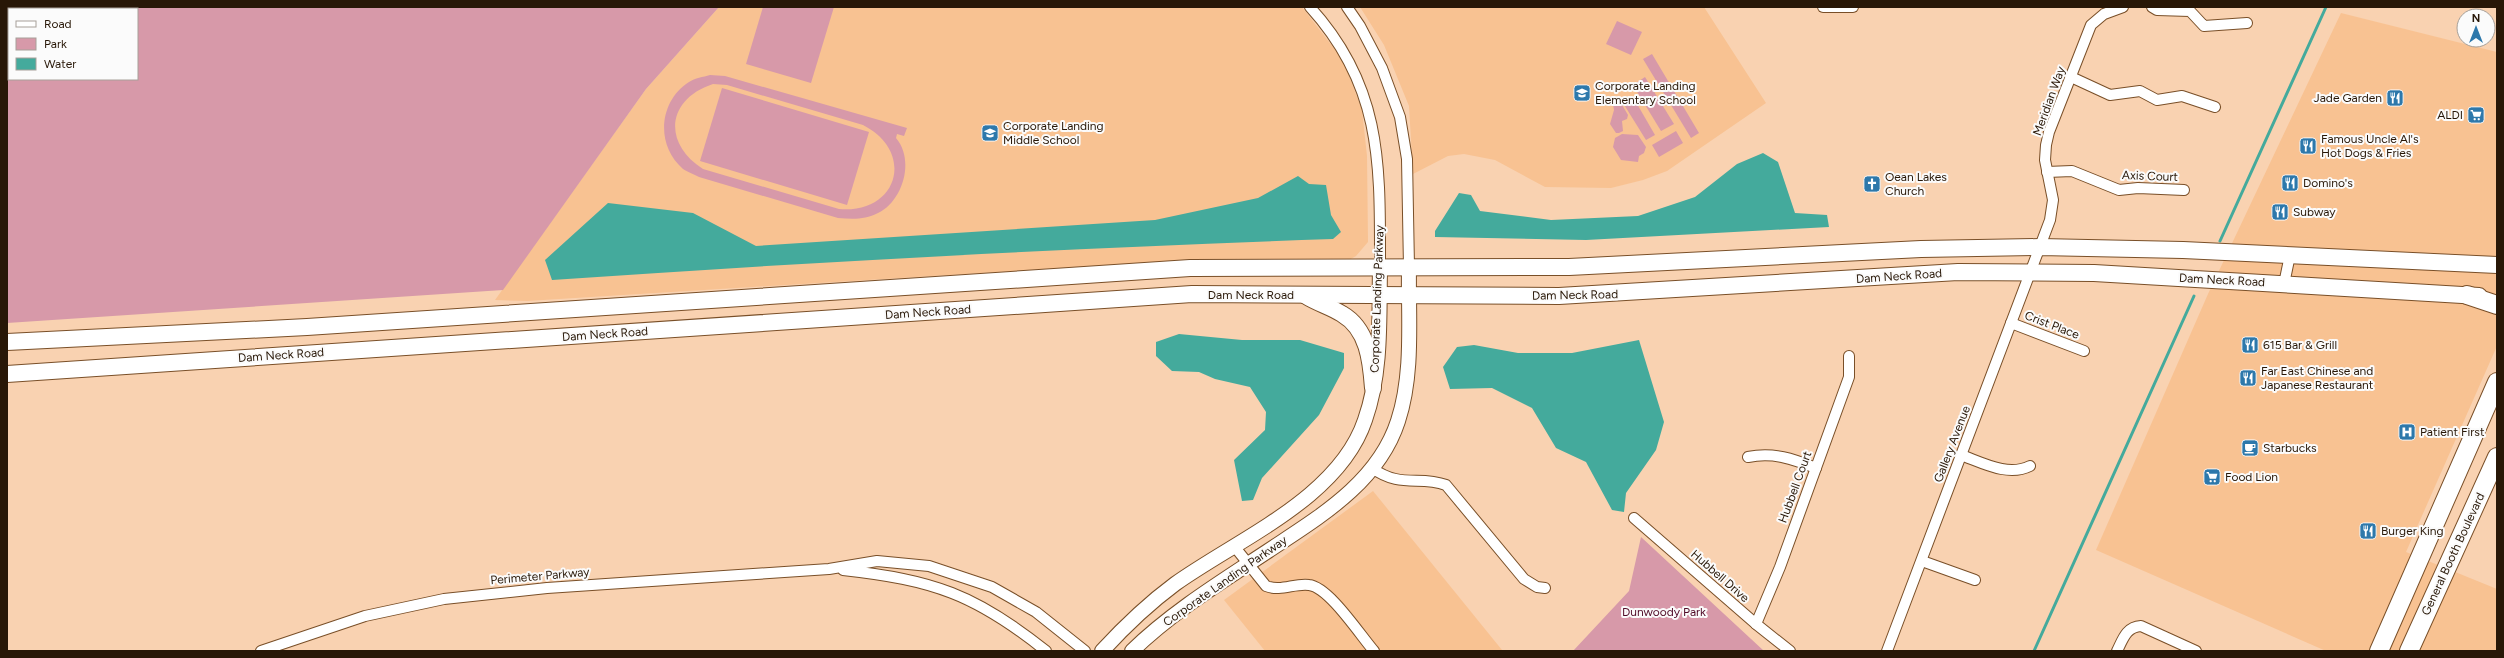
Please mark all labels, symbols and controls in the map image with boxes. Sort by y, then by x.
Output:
legend [8,8,138,80]
north arrow [2456,8,2496,48]
text: N [2472,12,2480,25]
text: Road [44,17,72,31]
text: Park [44,37,67,51]
text: Water [44,57,76,71]
street label: Meridian Way [2030,64,2068,137]
place label: Corporate Landing Elementary School [1595,79,1696,107]
school or university icon: Corporate Landing Elementary School [1572,83,1592,103]
restaurant icon: Jade Garden [2385,88,2405,108]
place label: Jade Garden [2314,91,2382,105]
supermarket icon: ALDI [2466,105,2486,125]
place label: ALDI [2437,108,2463,122]
place label: Corporate Landing Middle School [1003,119,1104,147]
school or university icon: Corporate Landing Middle School [980,123,1000,143]
place label: Famous Uncle Al's Hot Dogs & Fries [2321,132,2419,160]
restaurant icon: Famous Uncle Al's Hot Dogs & Fries [2298,136,2318,156]
street label: Axis Court [2122,168,2179,184]
place label: Oean Lakes Church [1885,170,1947,198]
restaurant icon: Domino's [2280,173,2300,193]
church icon: Oean Lakes Church [1862,174,1882,194]
place label: Domino's [2303,176,2353,190]
restaurant icon: Subway [2270,202,2290,222]
place label: Subway [2293,205,2336,219]
street label: Corporate Landing Parkway [1367,224,1387,373]
street label: Dam Neck Road [1855,266,1943,286]
street label: Dam Neck Road [2179,271,2265,289]
street label: Dam Neck Road [1532,287,1618,303]
street label: Dam Neck Road [1208,288,1294,302]
street label: Dam Neck Road [884,302,972,322]
street label: Crist Place [2023,308,2082,342]
street label: Dam Neck Road [561,324,649,344]
restaurant icon: 615 Bar & Grill [2240,335,2260,355]
place label: 615 Bar & Grill [2263,338,2337,352]
street label: Dam Neck Road [237,345,325,365]
place label: Far East Chinese and Japanese Restaurant [2261,364,2374,392]
restaurant icon: Far East Chinese and Japanese Restaurant [2238,368,2258,388]
street label: Gallery Avenue [1931,403,1973,484]
hospital icon: Patient First [2397,422,2417,442]
place label: Patient First [2420,425,2485,439]
cafe icon: Starbucks [2240,438,2260,458]
place label: Starbucks [2263,441,2317,455]
street label: Hubbell Court [1776,449,1815,525]
supermarket icon: Food Lion [2202,467,2222,487]
place label: Food Lion [2225,470,2278,484]
street label: General Booth Boulevard [2418,491,2488,617]
restaurant icon: Burger King [2358,521,2378,541]
place label: Burger King [2381,524,2444,538]
street label: Corporate Landing Parkway [1160,532,1290,629]
street label: Hubbell Drive [1688,547,1752,605]
street label: Perimeter Parkway [490,565,591,587]
park label: Dunwoody Park [1622,605,1706,619]

